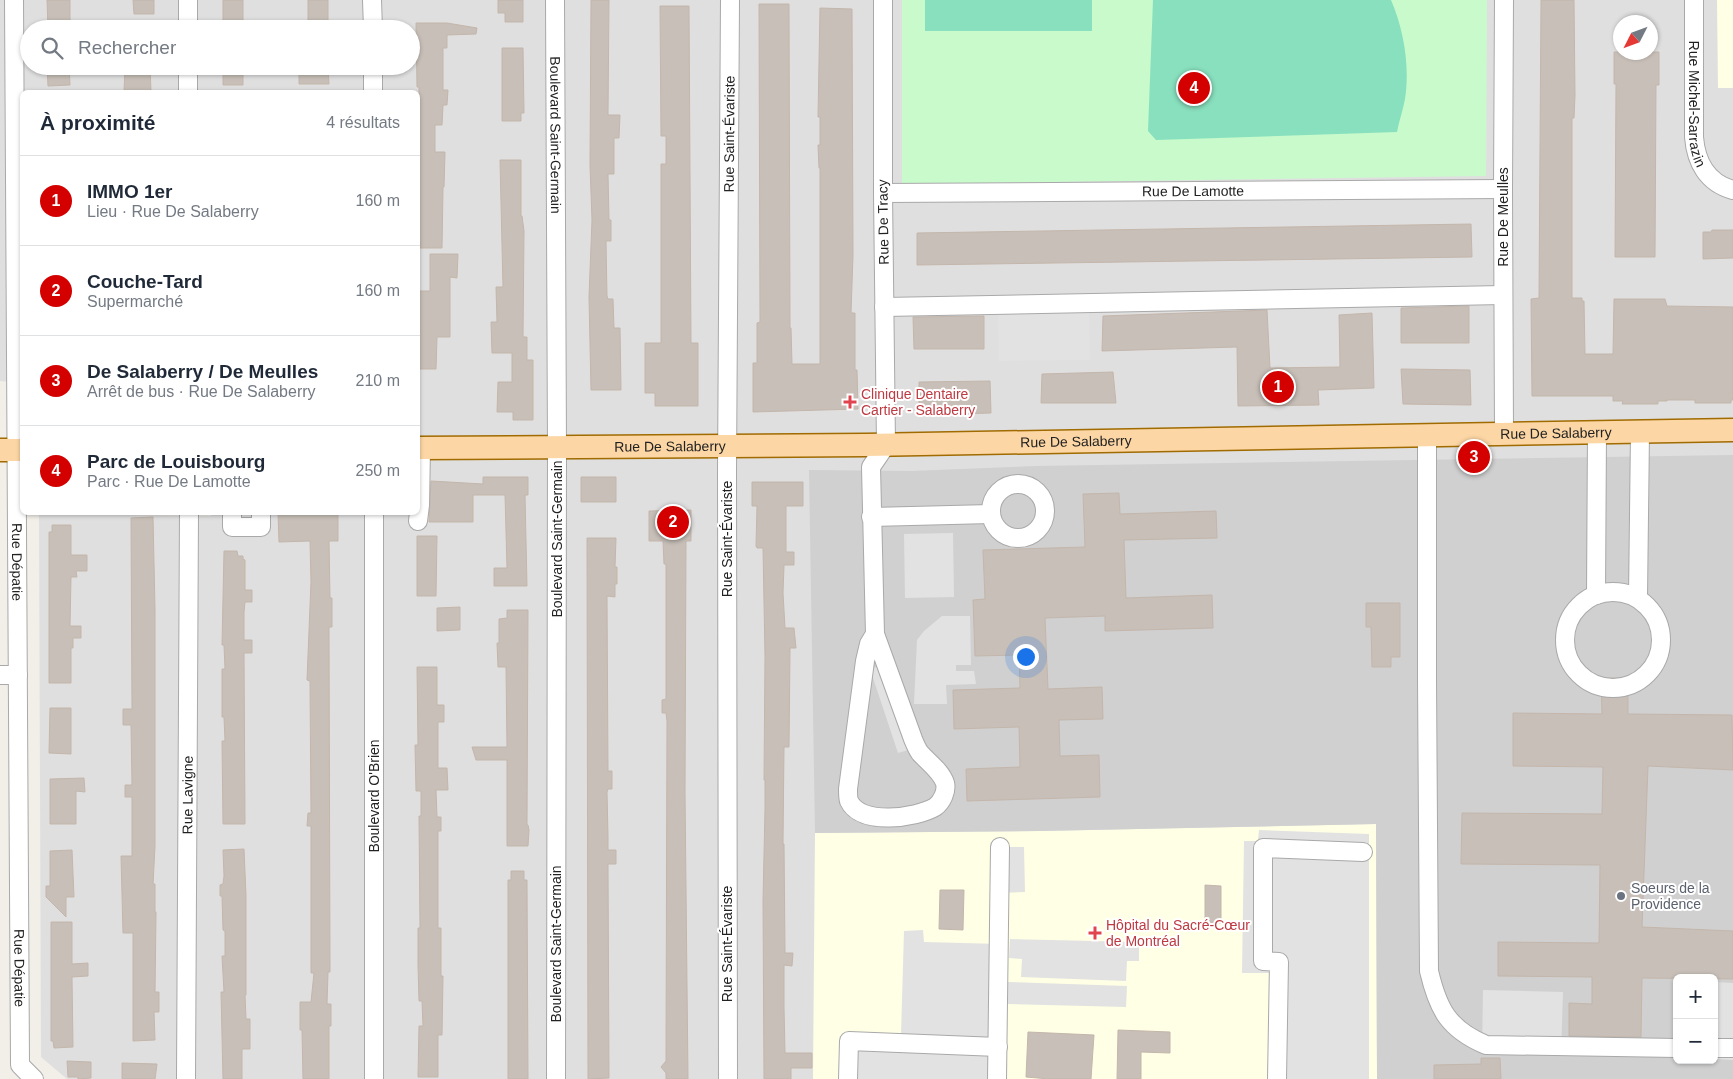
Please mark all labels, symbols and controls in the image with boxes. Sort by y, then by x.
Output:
north arrow [1613,15,1658,60]
search box [20,20,420,75]
icon: search [38,34,66,62]
text: Rechercher [78,37,176,58]
street label: Rue Michel-Sarrazin [1686,41,1709,170]
street label: Boulevard Saint-Germain [547,56,564,214]
pin: 4 [1178,69,1210,107]
street label: Rue Saint-Évariste [721,75,738,192]
text: À proximité [40,111,156,134]
text: 4 résultats [326,114,400,131]
street label: Rue De Meulles [1495,167,1511,267]
street label: Rue De Tracy [874,179,892,265]
text: IMMO 1er [87,181,173,202]
street label: Rue De Lamotte [1142,183,1244,199]
text: 1 [52,192,60,209]
text: 160 m [356,192,400,209]
text: Lieu · Rue De Salaberry [87,203,259,220]
text: Couche-Tard [87,271,203,292]
text: 2 [52,282,60,299]
text: 160 m [356,282,400,299]
text: Supermarché [87,293,183,310]
text: De Salaberry / De Meulles [87,361,318,382]
pin: 1 [1262,368,1294,406]
text: 3 [52,372,60,389]
text: 210 m [356,372,400,389]
text: Arrêt de bus · Rue De Salaberry [87,383,316,400]
place label: Clinique Dentaire Cartier - Salaberry [861,386,975,418]
marker: Clinique Dentaire Cartier - Salaberry [843,395,857,409]
street label: Rue De Salaberry [1500,424,1612,442]
street label: Rue De Salaberry [1020,432,1132,450]
street label: Rue De Salaberry [614,438,726,455]
pin: 3 [1458,438,1490,476]
text: Parc de Louisbourg [87,451,265,472]
street label: Boulevard Saint-Germain [549,460,565,618]
text: 4 [52,462,60,479]
text: 250 m [356,462,400,479]
text: Parc · Rue De Lamotte [87,473,251,490]
street label: Rue Saint-Évariste [719,480,735,597]
pin: 2 [657,503,689,541]
street label: Rue Dépatie [9,523,25,601]
your location [1013,644,1039,670]
street label: Boulevard O'Brien [366,739,382,853]
street label: Rue Lavigne [179,755,196,834]
street label: Boulevard Saint-Germain [548,865,564,1023]
place label: Soeurs de la Providence [1631,880,1710,912]
street label: Rue Saint-Évariste [719,885,735,1002]
marker: Soeurs de la Providence [1615,890,1627,902]
place label: Hôpital du Sacré-Cœur de Montréal [1106,917,1250,949]
marker: Hôpital du Sacré-Cœur de Montréal [1088,926,1102,940]
street label: Rue Dépatie [11,929,28,1007]
map controls [1673,974,1718,1064]
button: + [1673,974,1718,1019]
button: − [1673,1019,1718,1064]

